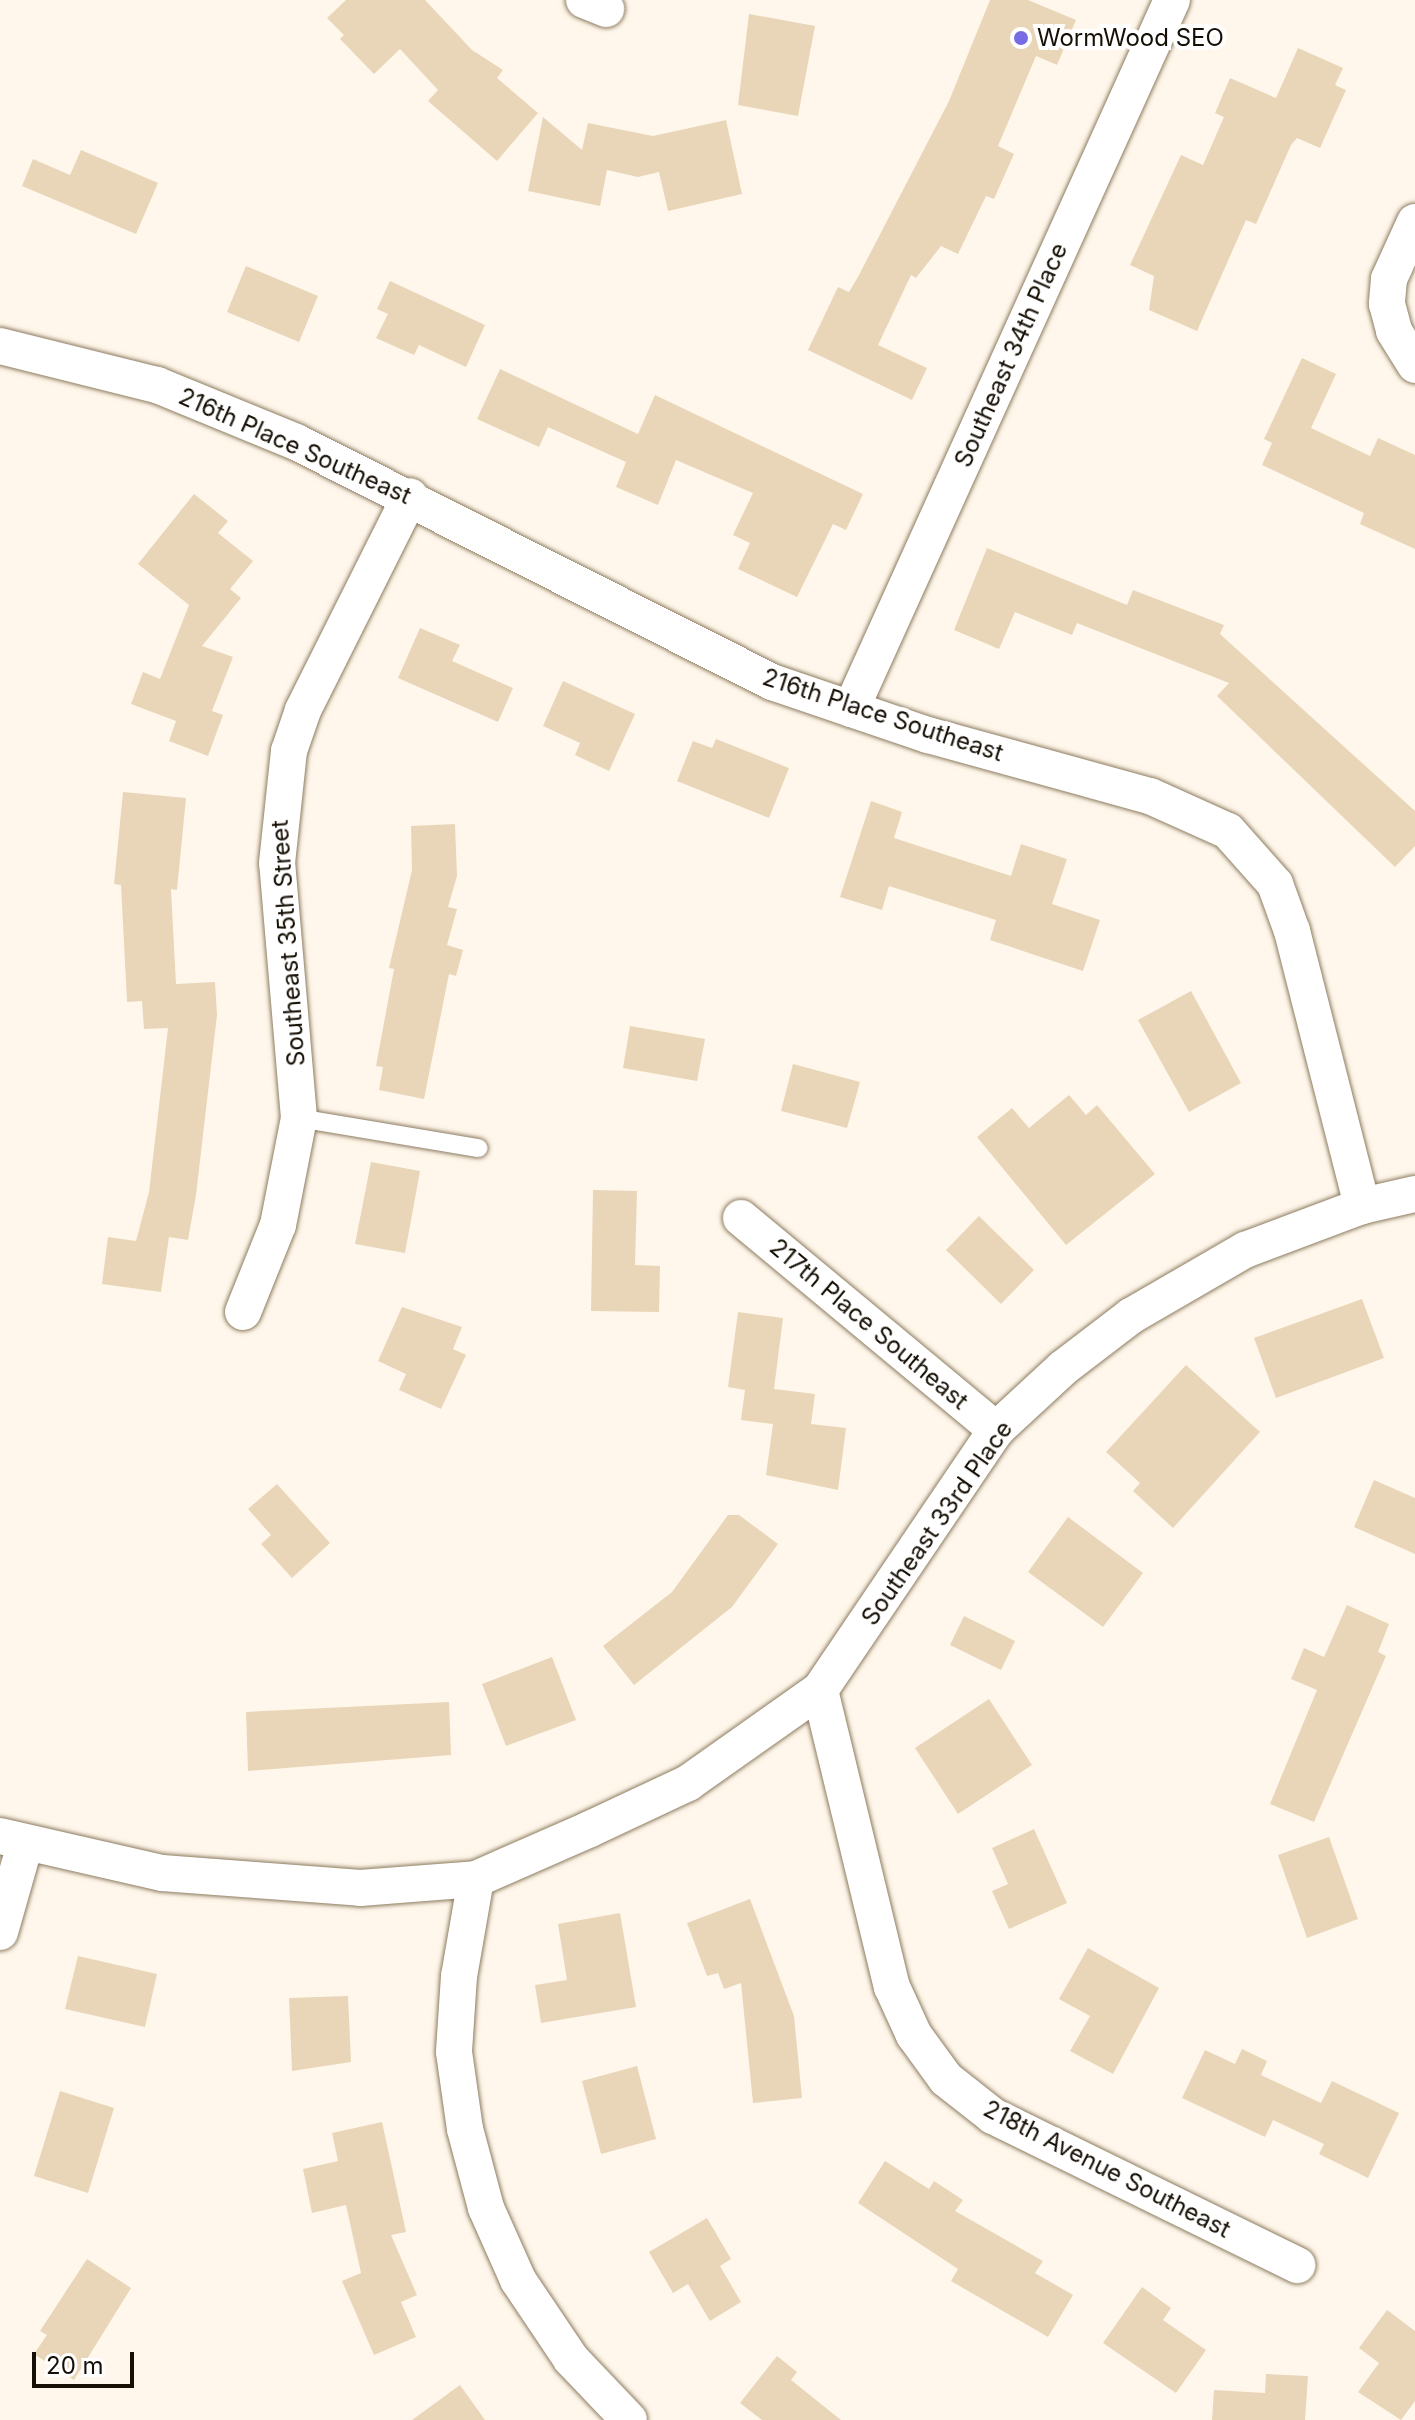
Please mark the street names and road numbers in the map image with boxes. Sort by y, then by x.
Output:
street label: Southeast 34th Place [949,238,1073,472]
street label: 216th Place Southeast [174,382,416,510]
street label: 216th Place Southeast [759,662,1007,768]
street label: Southeast 35th Street [265,819,311,1067]
street label: 217th Place Southeast [764,1233,974,1415]
street label: Southeast 33rd Place [856,1415,1018,1631]
street label: 218th Avenue Southeast [979,2094,1235,2244]

